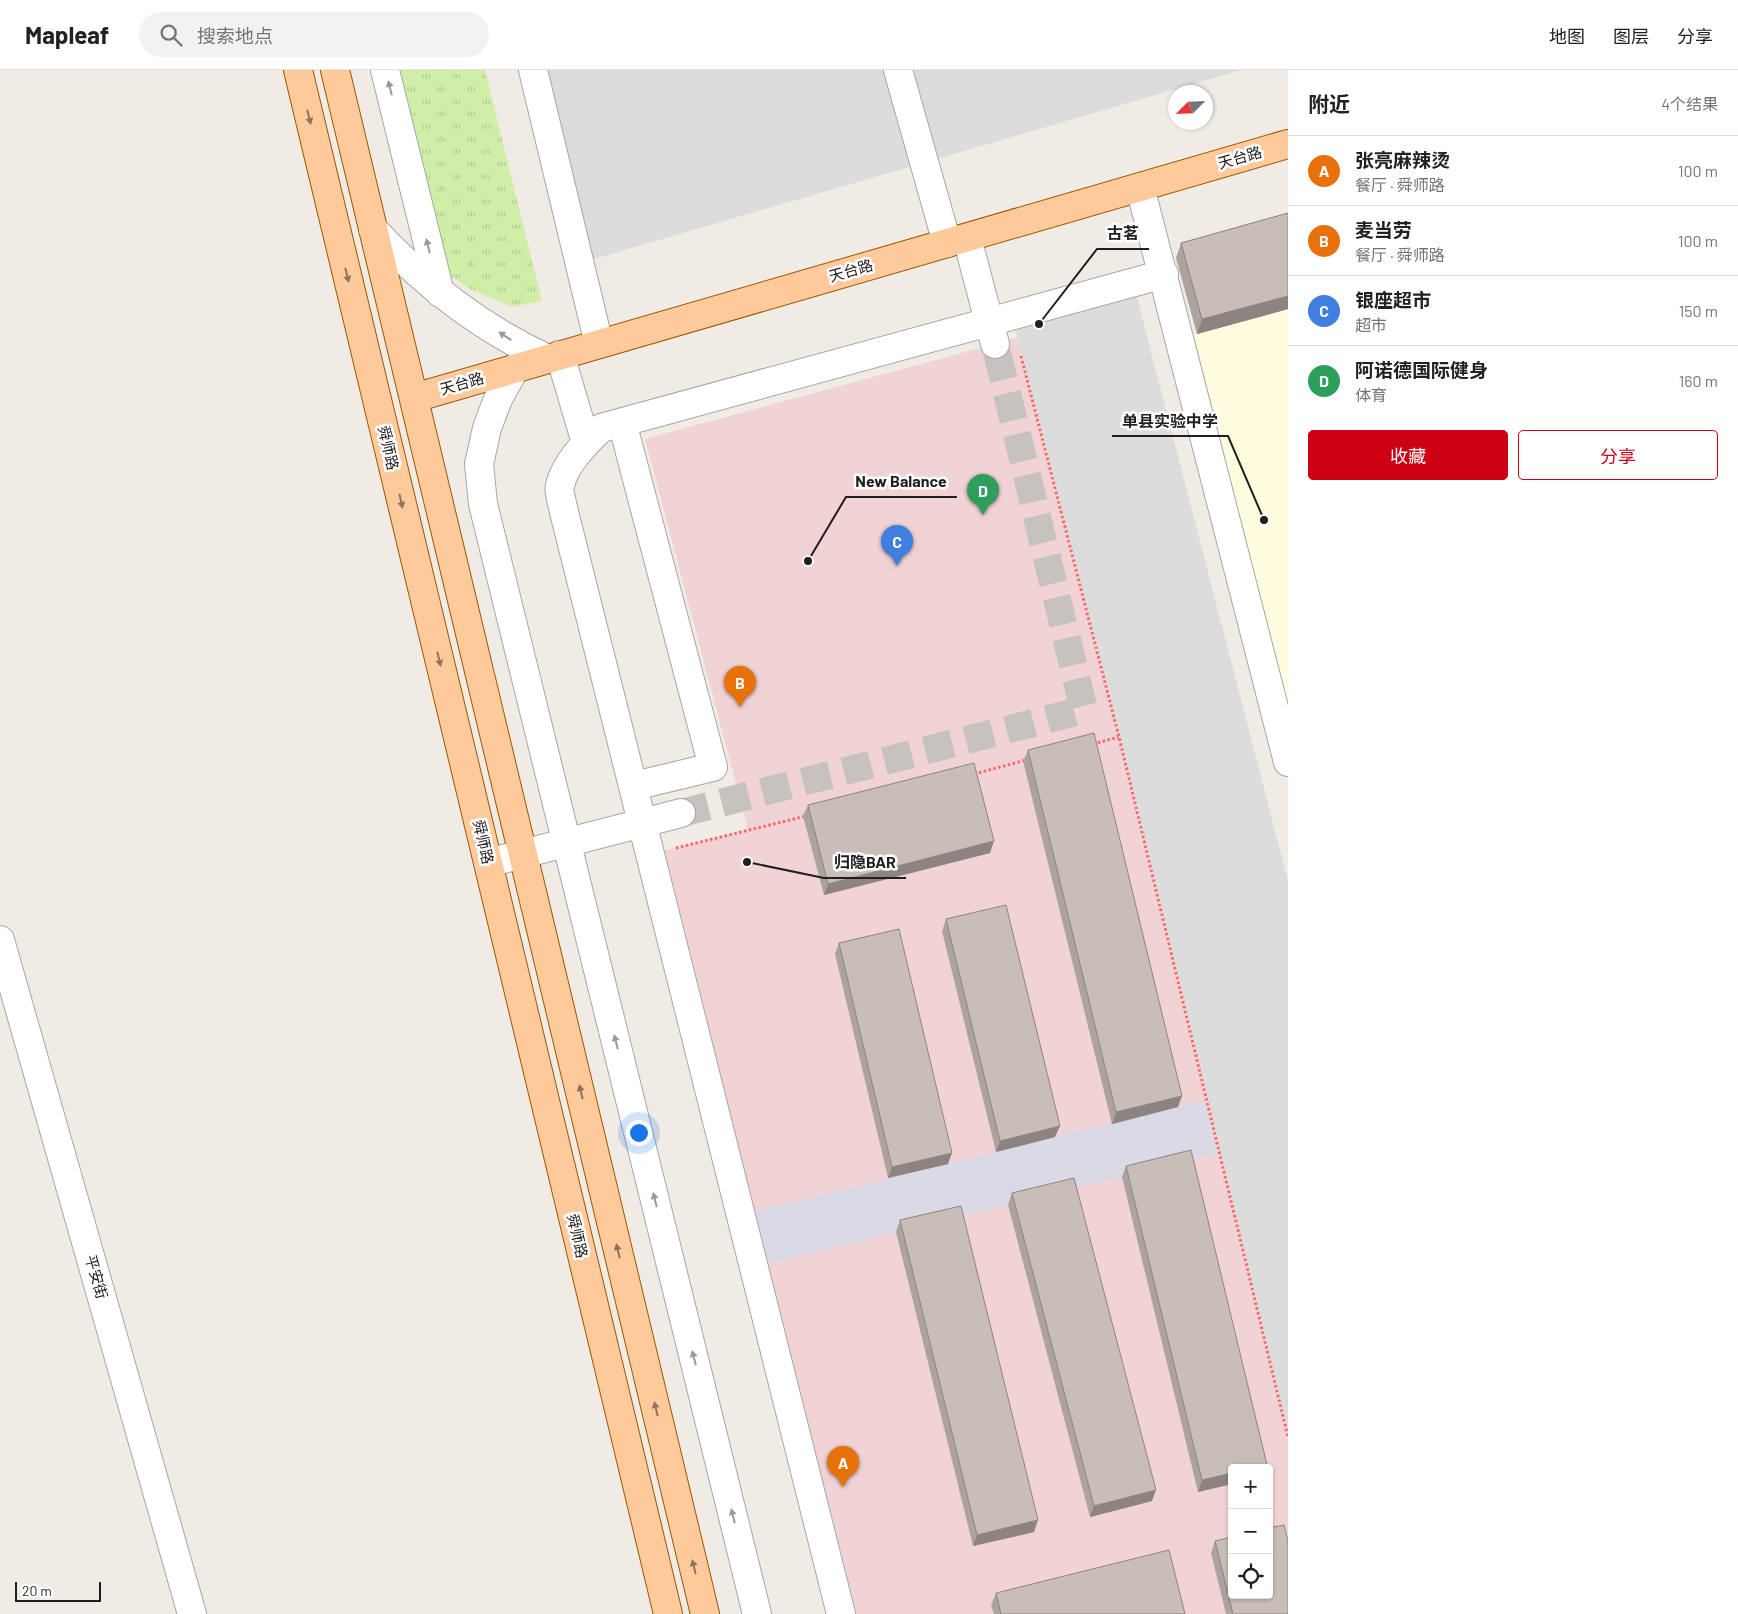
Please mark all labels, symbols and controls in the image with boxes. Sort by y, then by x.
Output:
search box [139,12,489,57]
text: Mapleaf [25,20,109,49]
icon: search [157,21,185,49]
text: 搜索地点 [197,24,273,47]
text: 地图 [1549,25,1585,47]
text: 图层 [1613,25,1649,47]
text: 分享 [1677,25,1713,47]
one-way arrow [386,80,394,95]
north arrow [1168,85,1213,130]
text: 附近 [1308,91,1350,116]
text: 4个结果 [1661,94,1718,113]
one-way arrow [305,110,313,125]
street label: 天台路 [1216,142,1264,172]
text: 张亮麻辣烫 [1355,148,1450,171]
text: A [1319,161,1329,180]
text: 100 m [1678,161,1718,180]
text: 餐厅 · 舜师路 [1355,175,1445,194]
callout: 古茗 [1097,218,1149,249]
text: 麦当劳 [1355,218,1412,241]
text: 古茗 [1107,223,1139,242]
text: B [1319,231,1329,250]
text: 100 m [1678,231,1718,250]
one-way arrow [424,238,432,253]
text: 餐厅 · 舜师路 [1355,245,1445,264]
street label: 天台路 [827,255,875,285]
one-way arrow [343,268,351,283]
text: 银座超市 [1355,288,1431,311]
text: C [1319,301,1329,320]
text: 150 m [1679,301,1718,320]
text: 超市 [1355,315,1387,334]
one-way arrow [498,332,511,341]
text: 阿诺德国际健身 [1355,358,1488,381]
street label: 天台路 [438,368,486,398]
text: D [1319,371,1329,390]
text: 160 m [1679,371,1718,390]
text: 体育 [1355,385,1387,404]
callout: 单县实验中学 [1112,405,1228,436]
text: 单县实验中学 [1122,411,1218,430]
street label: 舜师路 [375,424,403,472]
button: 收藏 [1308,430,1508,480]
button: 分享 [1518,430,1718,480]
callout: New Balance [846,466,957,497]
text: New Balance [855,471,947,490]
pin: D [967,474,999,515]
one-way arrow [397,494,405,509]
pin: C [881,525,913,566]
one-way arrow [435,652,443,667]
pin: B [724,666,756,707]
street label: 舜师路 [470,818,498,866]
callout: 归隐BAR [824,847,906,878]
text: 归隐BAR [834,852,896,871]
one-way arrow [612,1035,620,1050]
one-way arrow [577,1085,585,1100]
your location [626,1120,652,1146]
one-way arrow [651,1193,659,1208]
street label: 舜师路 [564,1212,592,1260]
one-way arrow [614,1243,622,1258]
street label: 平安街 [82,1253,112,1301]
one-way arrow [690,1350,698,1365]
one-way arrow [652,1401,660,1416]
pin: A [827,1446,859,1487]
map controls [1228,1464,1273,1599]
button: + [1228,1464,1273,1509]
one-way arrow [729,1508,737,1523]
button: − [1228,1509,1273,1554]
button: locate [1228,1554,1273,1599]
one-way arrow [690,1559,698,1574]
scale bar [15,1579,101,1602]
text: 20 m [22,1582,52,1599]

